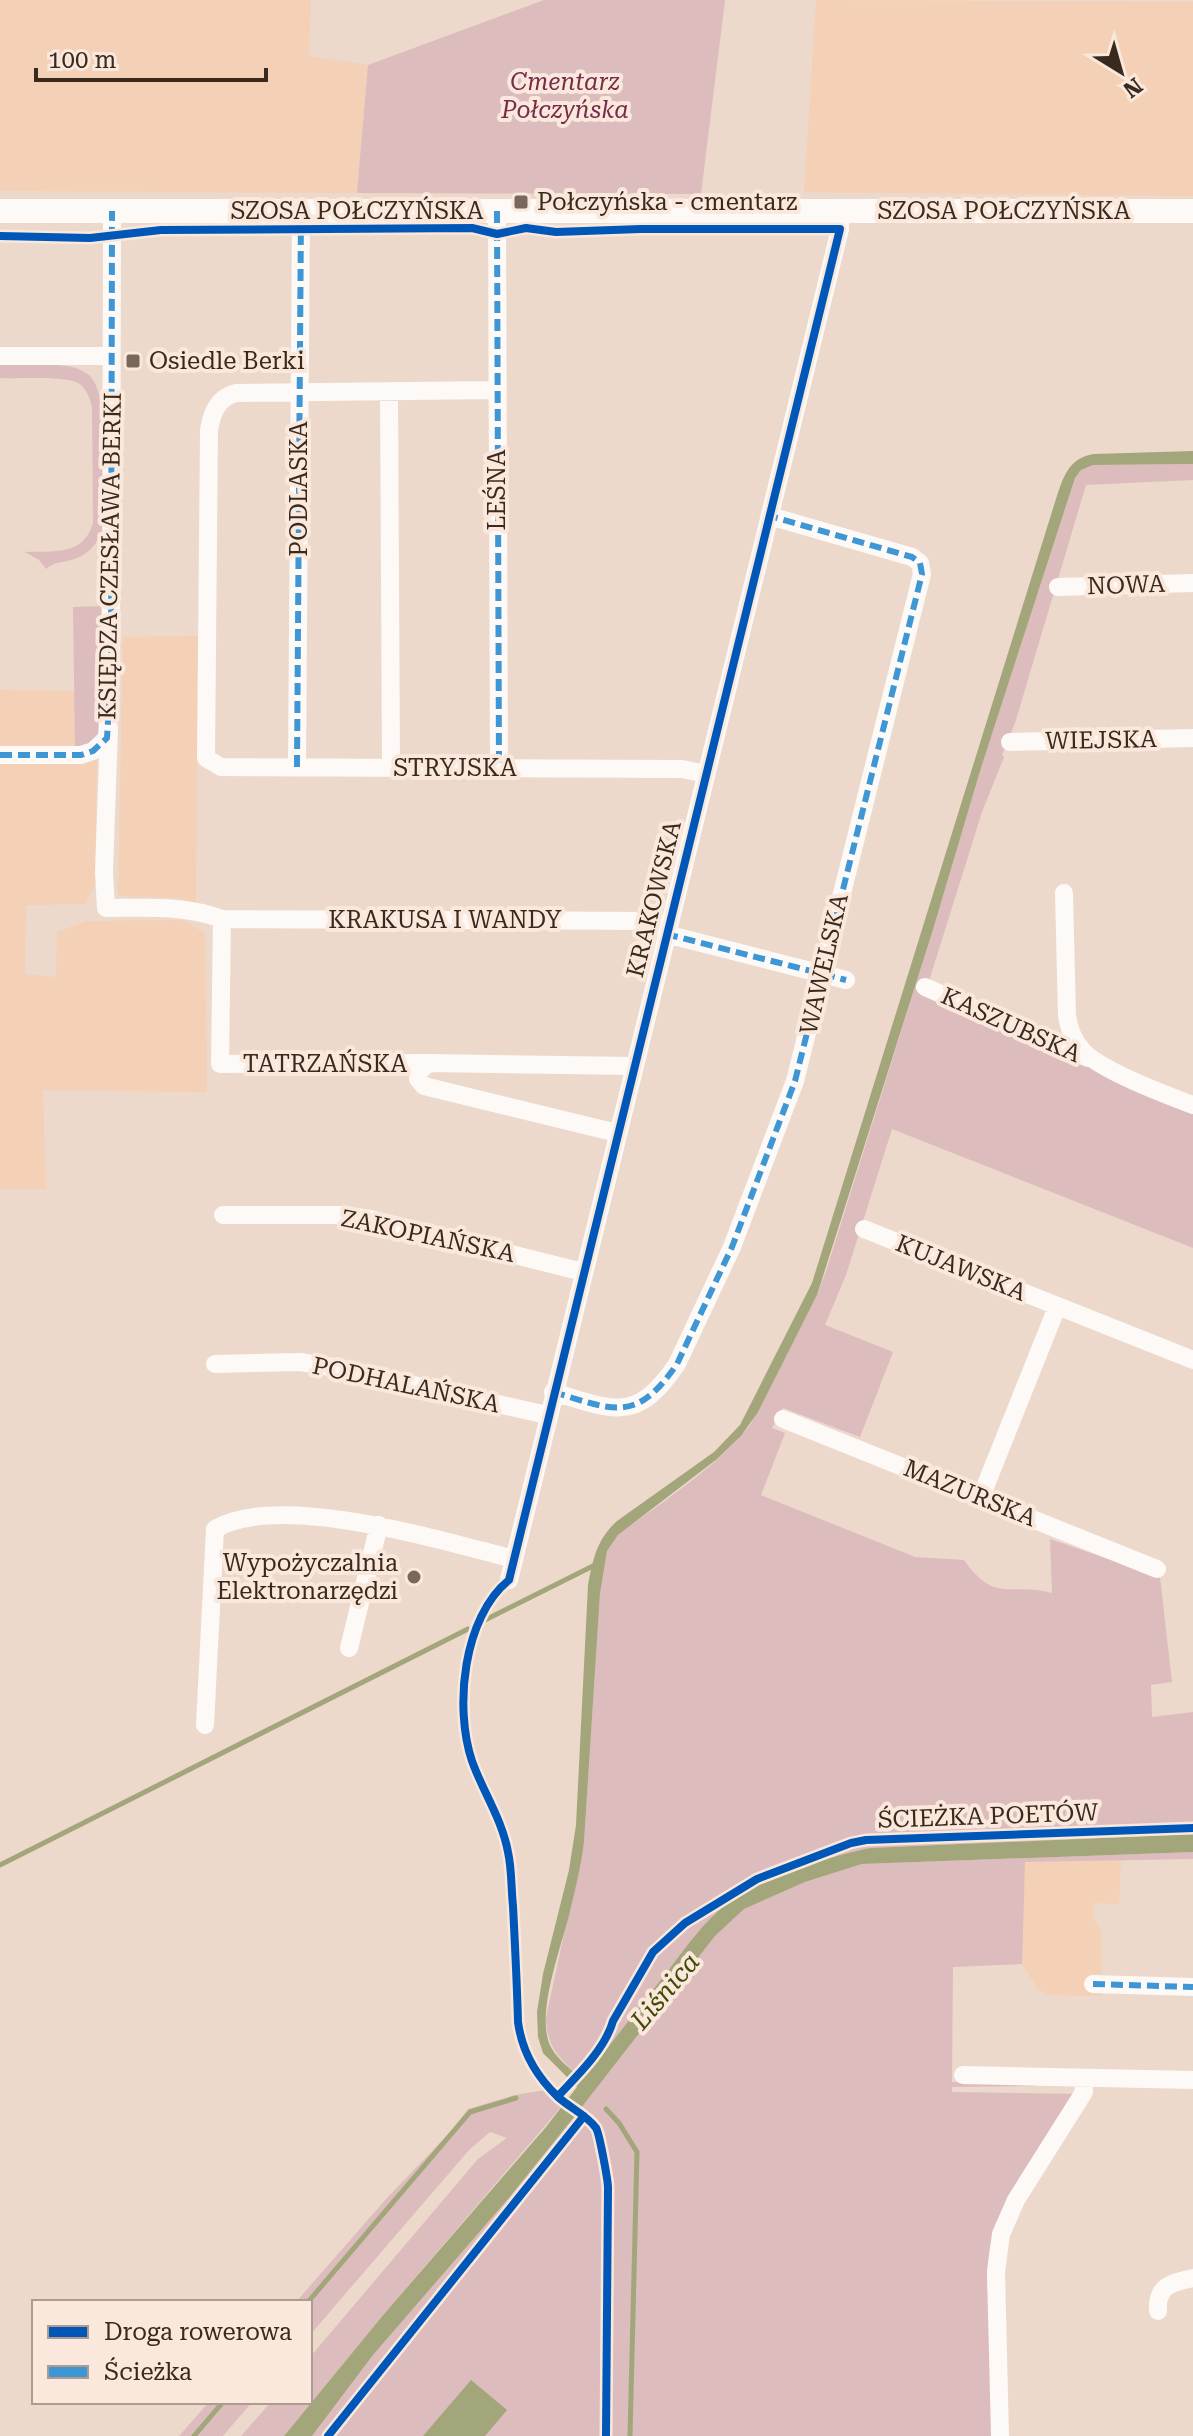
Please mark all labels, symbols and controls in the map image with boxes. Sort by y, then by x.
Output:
scale bar [36,32,266,82]
north arrow [1081,32,1161,112]
text: 100 m [48,46,116,74]
park label: Cmentarz Połczyńska [500,68,629,124]
text: N [1118,72,1147,103]
place label: Połczyńska - cmentarz [537,188,797,216]
marker: Połczyńska - cmentarz [512,193,530,211]
street label: SZOSA POŁCZYŃSKA [230,196,484,225]
street label: SZOSA POŁCZYŃSKA [877,196,1131,225]
place label: Osiedle Berki [149,347,305,375]
marker: Osiedle Berki [124,352,142,370]
street label: KSIĘDZA CZESŁAWA BERKI [93,392,127,720]
street label: PODLASKA [285,421,313,557]
street label: LEŚNA [482,449,511,531]
street label: NOWA [1086,570,1166,600]
street label: WIEJSKA [1045,725,1157,755]
street label: STRYJSKA [393,754,517,782]
street label: KRAKOWSKA [621,818,687,980]
street label: WAWELSKA [794,891,854,1037]
street label: KRAKUSA I WANDY [328,906,562,934]
street label: KASZUBSKA [937,982,1085,1068]
street label: TATRZAŃSKA [243,1049,407,1078]
street label: ZAKOPIAŃSKA [338,1203,518,1268]
street label: KUJAWSKA [892,1229,1030,1307]
street label: PODHALAŃSKA [310,1350,503,1419]
street label: MAZURSKA [900,1454,1040,1532]
place label: Wypożyczalnia Elektronarzędzi [216,1549,398,1605]
marker: Wypożyczalnia Elektronarzędzi [405,1568,423,1586]
street label: ŚCIEŻKA POETÓW [877,1797,1099,1834]
water label: Liśnica [624,1947,705,2036]
legend [32,2300,312,2404]
text: Droga rowerowa [104,2318,292,2346]
text: Ścieżka [104,2357,192,2386]

